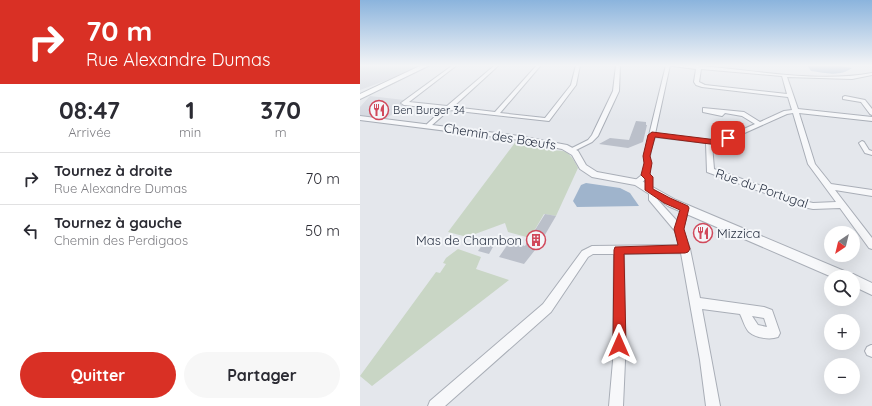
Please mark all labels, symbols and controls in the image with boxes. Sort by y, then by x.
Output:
text: 70 m [86,13,152,48]
icon: right [20,16,72,68]
text: Rue Alexandre Dumas [86,48,270,71]
text: 08:47 [59,95,120,125]
text: 1 [185,95,195,125]
text: 370 [260,95,301,125]
restaurant icon: Ben Burger 34 [368,99,390,121]
place label: Ben Burger 34 [393,103,465,117]
street label: Chemin des Bœufs [443,119,557,153]
pin [711,121,745,155]
text: Arrivée [68,124,111,140]
text: min [179,124,201,140]
text: m [275,124,287,140]
icon: arrive [717,127,739,149]
text: Tournez à droite [54,161,173,180]
street label: Rue du Portugal [714,165,810,211]
icon: right [20,168,42,190]
text: 70 m [306,169,340,188]
text: Rue Alexandre Dumas [54,180,187,196]
text: Tournez à gauche [54,213,182,232]
icon: left [20,220,42,242]
text: 50 m [305,221,340,240]
restaurant icon: Mizzica [692,222,714,244]
place label: Mizzica [717,225,760,241]
north arrow [824,226,860,262]
map controls [824,226,860,394]
building icon: Mas de Chambon [525,229,547,251]
text: Chemin des Perdigaos [54,232,188,248]
place label: Mas de Chambon [416,232,522,248]
button: search [824,270,860,306]
button: + [824,314,860,350]
position arrow [598,324,640,366]
button: Quitter [20,352,176,398]
button: Partager [184,352,340,398]
button: − [824,358,860,394]

